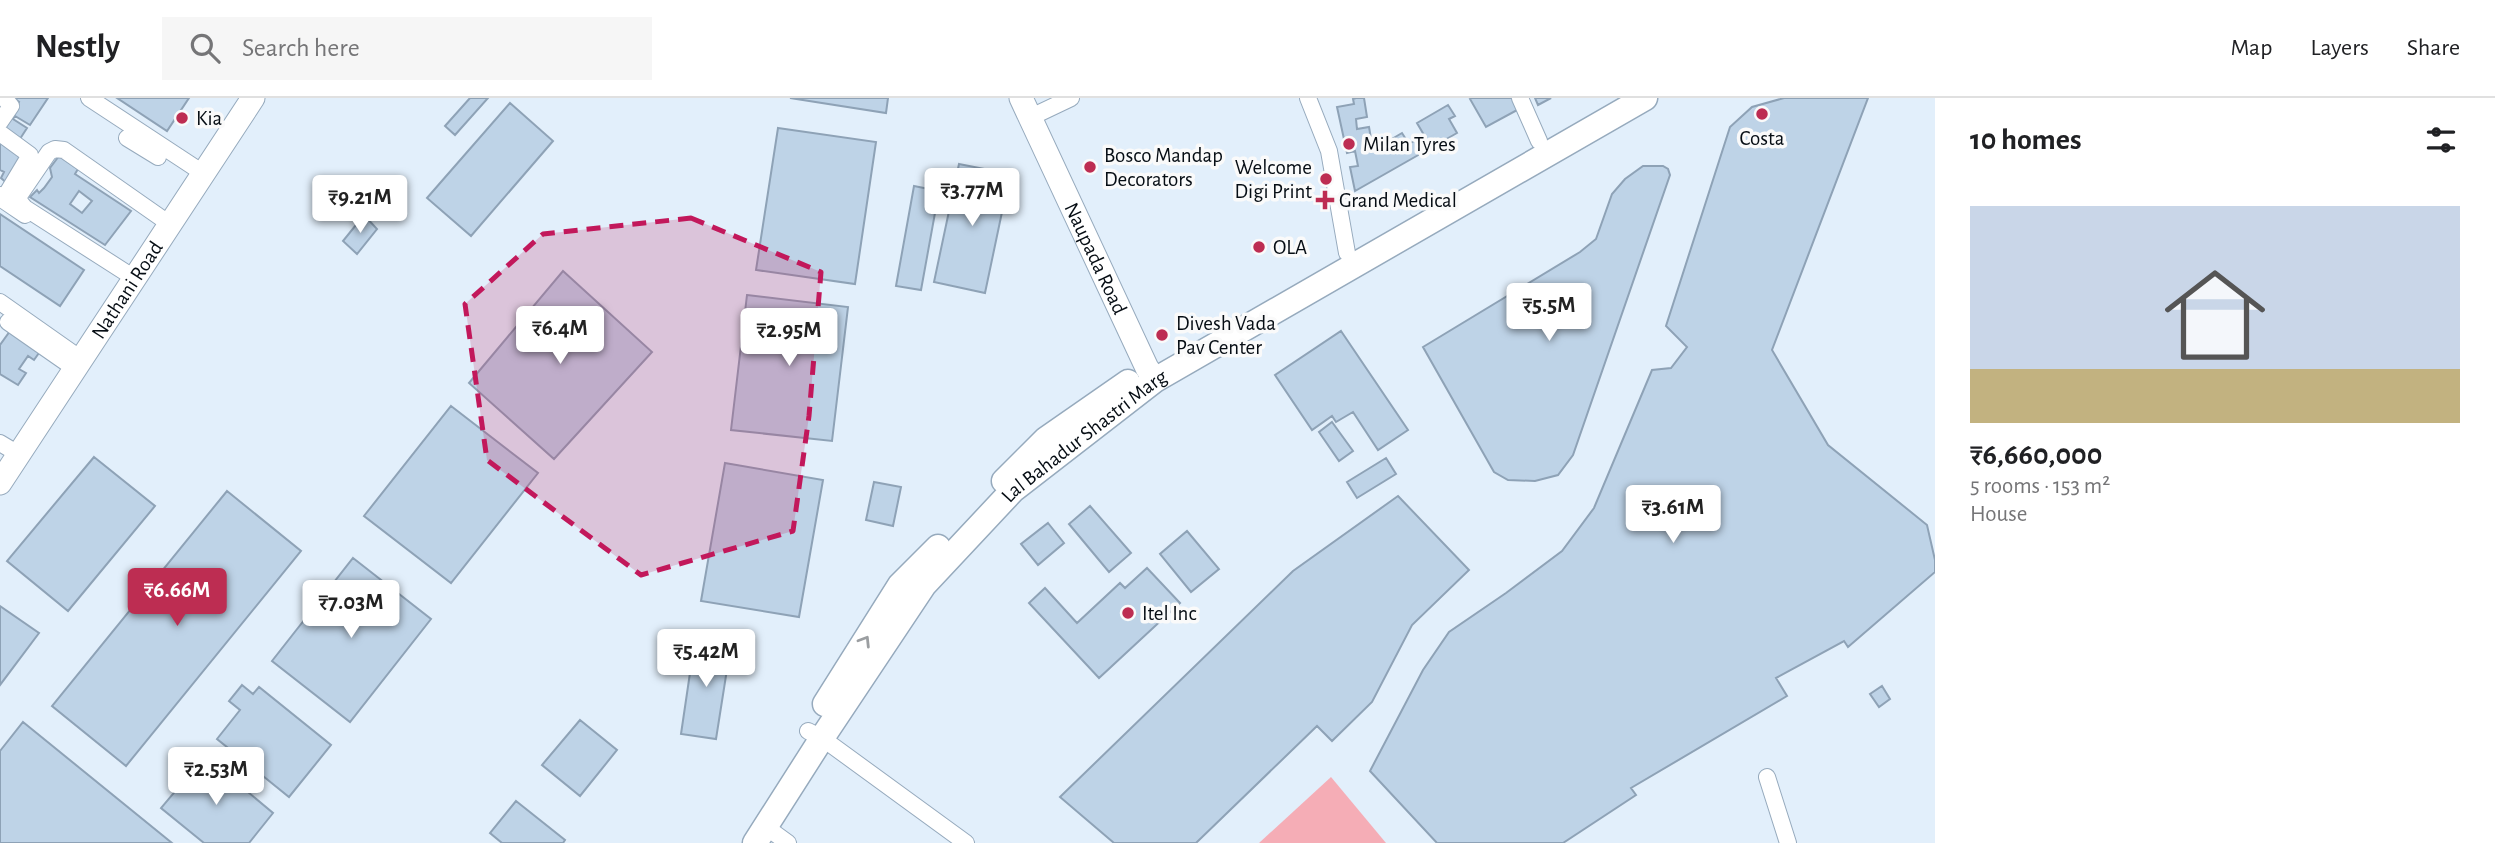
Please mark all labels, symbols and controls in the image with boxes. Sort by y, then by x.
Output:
search box [162,17,652,80]
icon: search [186,29,224,67]
text: Nestly [35,31,120,64]
text: Search here [242,35,360,61]
text: Map [2230,36,2272,60]
text: Layers [2310,36,2369,60]
text: Share [2407,36,2460,60]
marker: Costa [1754,106,1770,122]
place label: Kia [196,108,223,129]
marker: Kia [174,110,190,126]
icon: filters [2422,121,2460,159]
text: 10 homes [1970,125,2081,155]
place label: Costa [1740,128,1785,149]
place label: Milan Tyres [1363,134,1456,155]
marker: Milan Tyres [1341,136,1357,152]
place label: Bosco Mandap Decorators [1104,145,1223,190]
place label: Welcome Digi Print [1235,157,1312,202]
marker: Bosco Mandap Decorators [1082,159,1098,175]
pin: ₹3.77M [915,169,1029,228]
marker: Welcome Digi Print [1318,171,1334,187]
pin: ₹9.21M [303,176,417,235]
text: ₹3.77M [940,179,1004,202]
text: ₹9.21M [328,186,392,209]
place label: Grand Medical [1339,190,1457,211]
marker: Grand Medical [1317,192,1333,208]
street label: Naupada Road [1061,199,1131,318]
street label: Nathani Road [87,237,166,343]
place label: OLA [1273,237,1307,258]
marker: OLA [1251,239,1267,255]
icon: home [2152,252,2278,378]
pin: ₹5.5M [1500,284,1598,343]
text: ₹5.5M [1522,294,1576,317]
pin: ₹6.4M [511,306,609,366]
pin: ₹2.95M [732,308,846,368]
place label: Divesh Vada Pav Center [1176,313,1276,358]
text: ₹6.4M [532,317,588,340]
text: ₹2.95M [756,319,822,342]
marker: Divesh Vada Pav Center [1154,327,1170,343]
street label: Lal Bahadur Shastri Marg [997,365,1171,506]
text: ₹6,660,000 [1970,440,2102,470]
text: 5 rooms · 153 m² [1970,475,2110,498]
pin: ₹3.61M [1616,486,1730,545]
text: ₹3.61M [1642,496,1704,519]
text: House [1970,503,2027,526]
pin: ₹6.66M [120,568,234,628]
text: ₹6.66M [144,579,210,602]
pin: ₹7.03M [294,580,408,640]
text: ₹7.03M [318,591,384,614]
place label: Itel Inc [1142,603,1197,624]
marker: Itel Inc [1120,605,1136,621]
pin: ₹5.42M [649,630,763,689]
one-way arrow [856,635,869,648]
text: ₹5.42M [673,640,739,663]
pin: ₹2.53M [159,748,273,807]
text: ₹2.53M [184,758,248,781]

